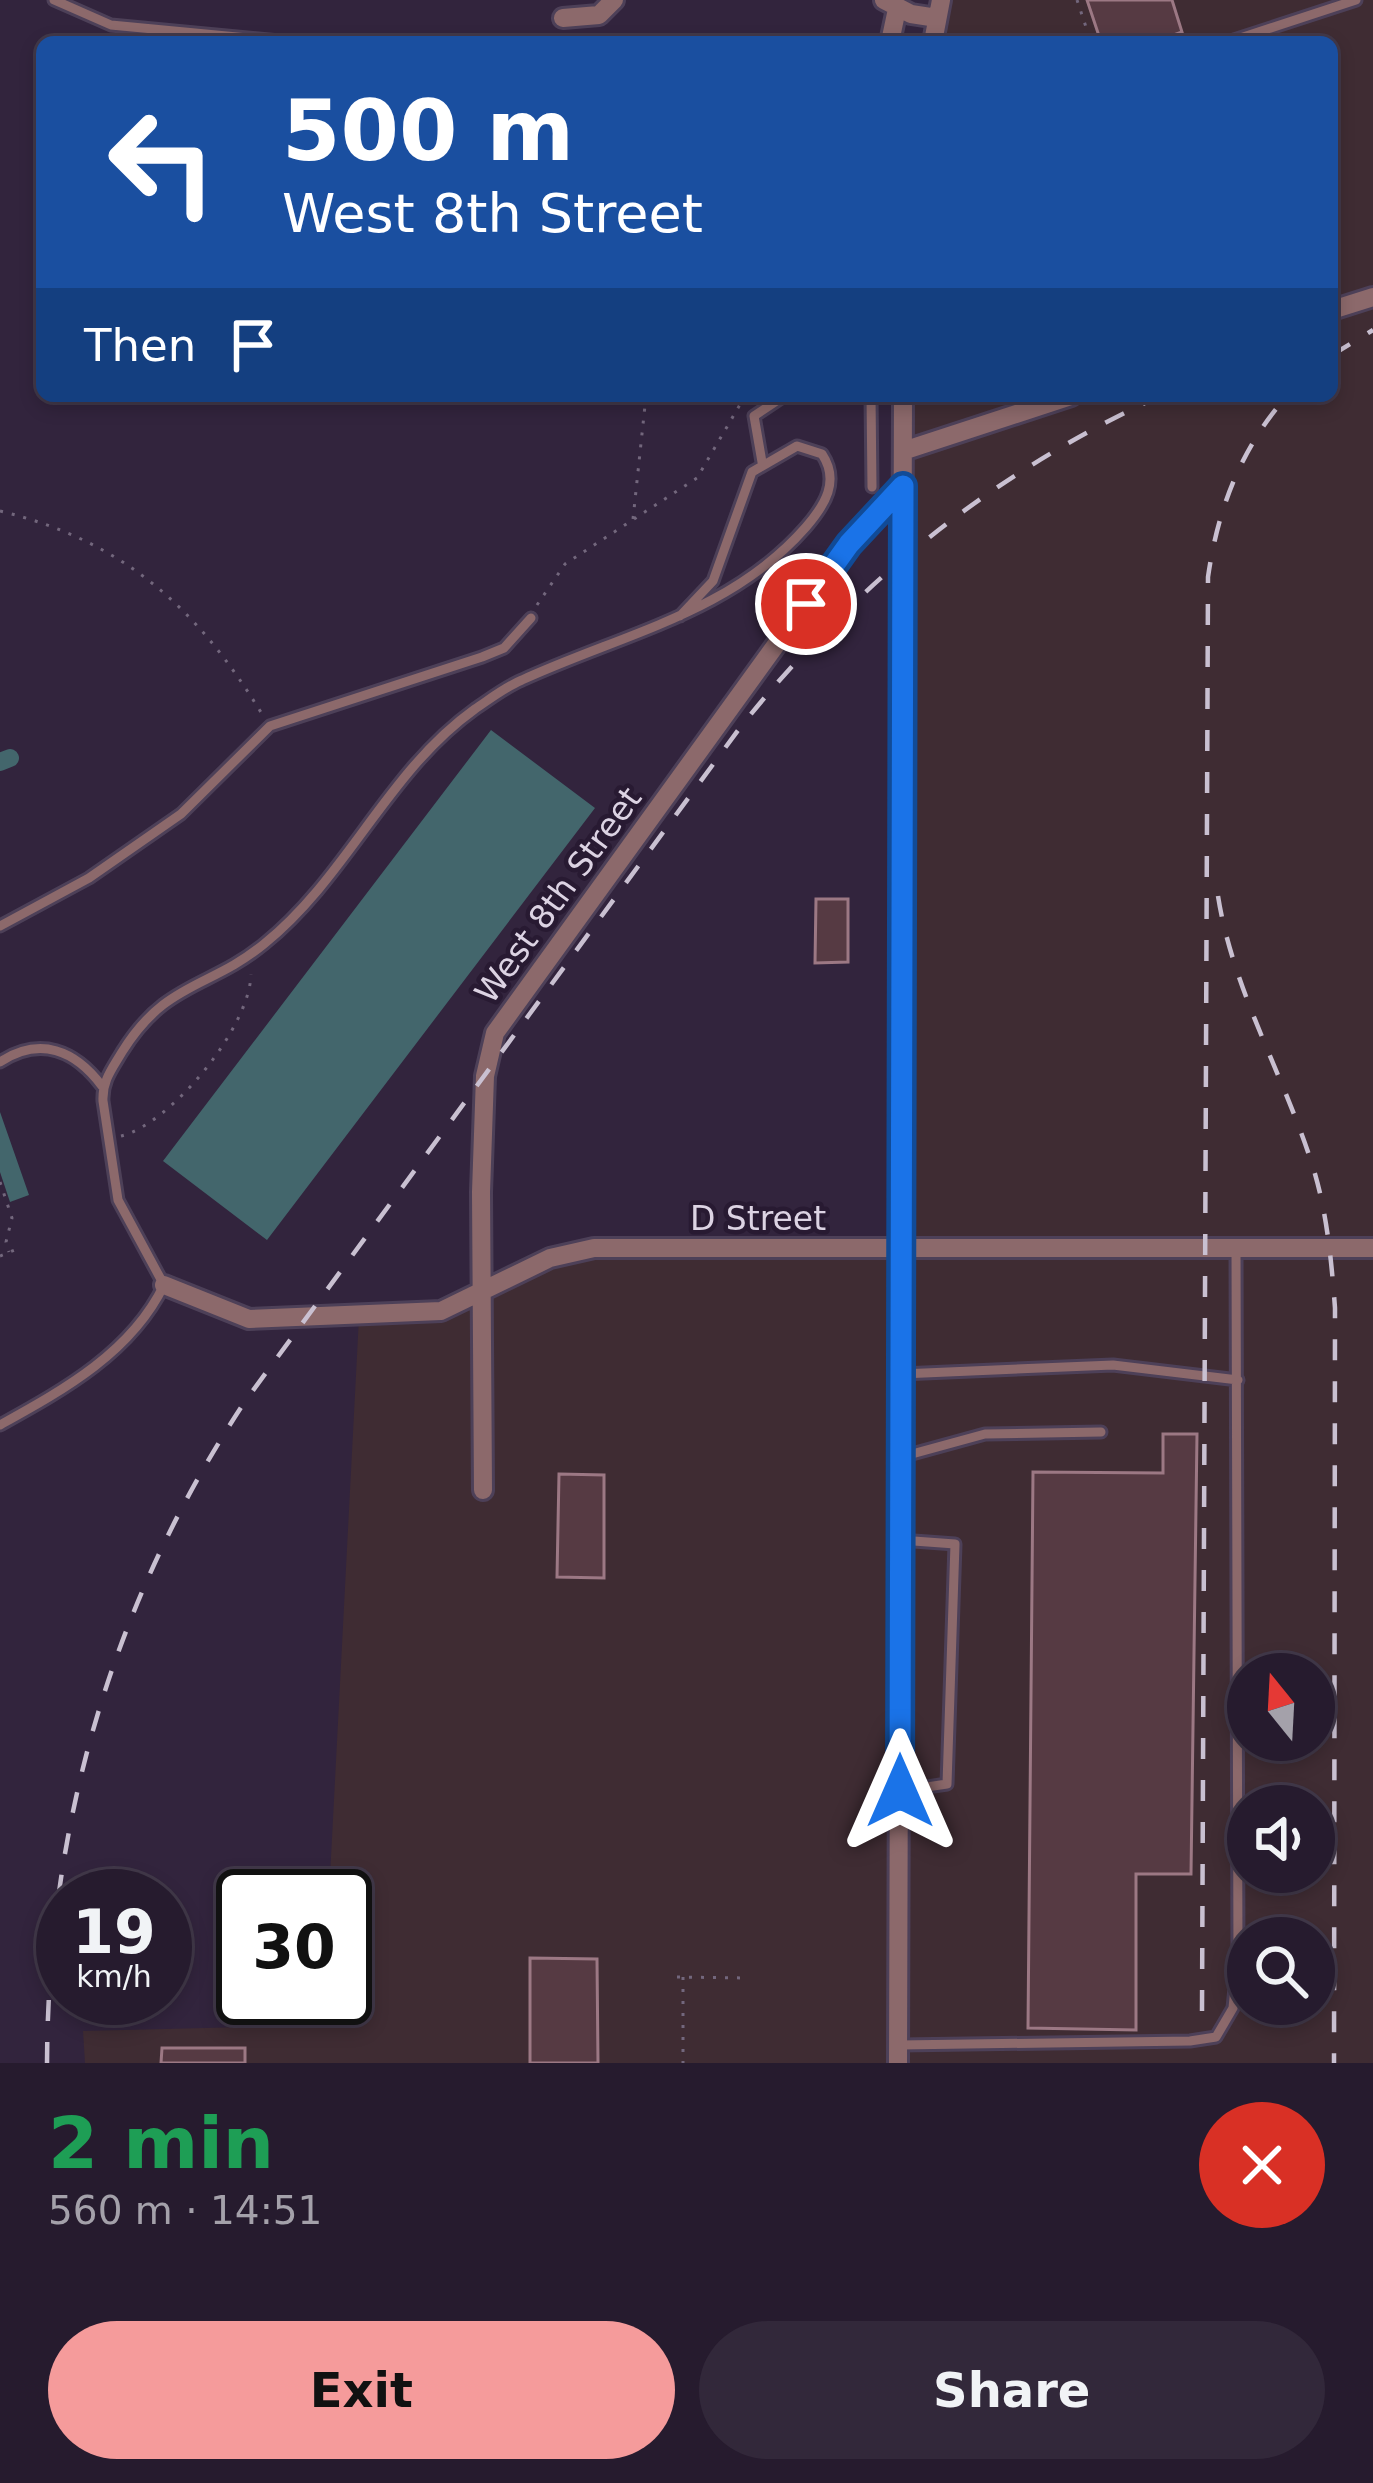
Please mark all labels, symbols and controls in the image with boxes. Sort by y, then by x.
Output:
text: 500 m [282,82,574,180]
icon: left [84,84,240,240]
text: West 8th Street [282,182,703,245]
icon: arrive [220,312,286,378]
text: Then [84,319,196,372]
pin [755,553,857,655]
icon: arrive [773,571,839,637]
street label: West 8th Street [467,779,649,1011]
street label: D Street [690,1199,826,1238]
north arrow [1227,1653,1335,1761]
map controls [1227,1653,1335,2025]
position arrow [837,1728,963,1854]
button: sound [1227,1785,1335,1893]
speed limit sign: 30 [216,1869,372,2025]
text: 19 [72,1897,156,1967]
button: search [1227,1917,1335,2025]
text: km/h [76,1959,152,1994]
text: 2 min [48,2101,274,2185]
button: close [1199,2102,1325,2228]
text: 560 m · 14:51 [48,2188,322,2233]
button: Exit [48,2321,675,2459]
button: Share [699,2321,1325,2459]

